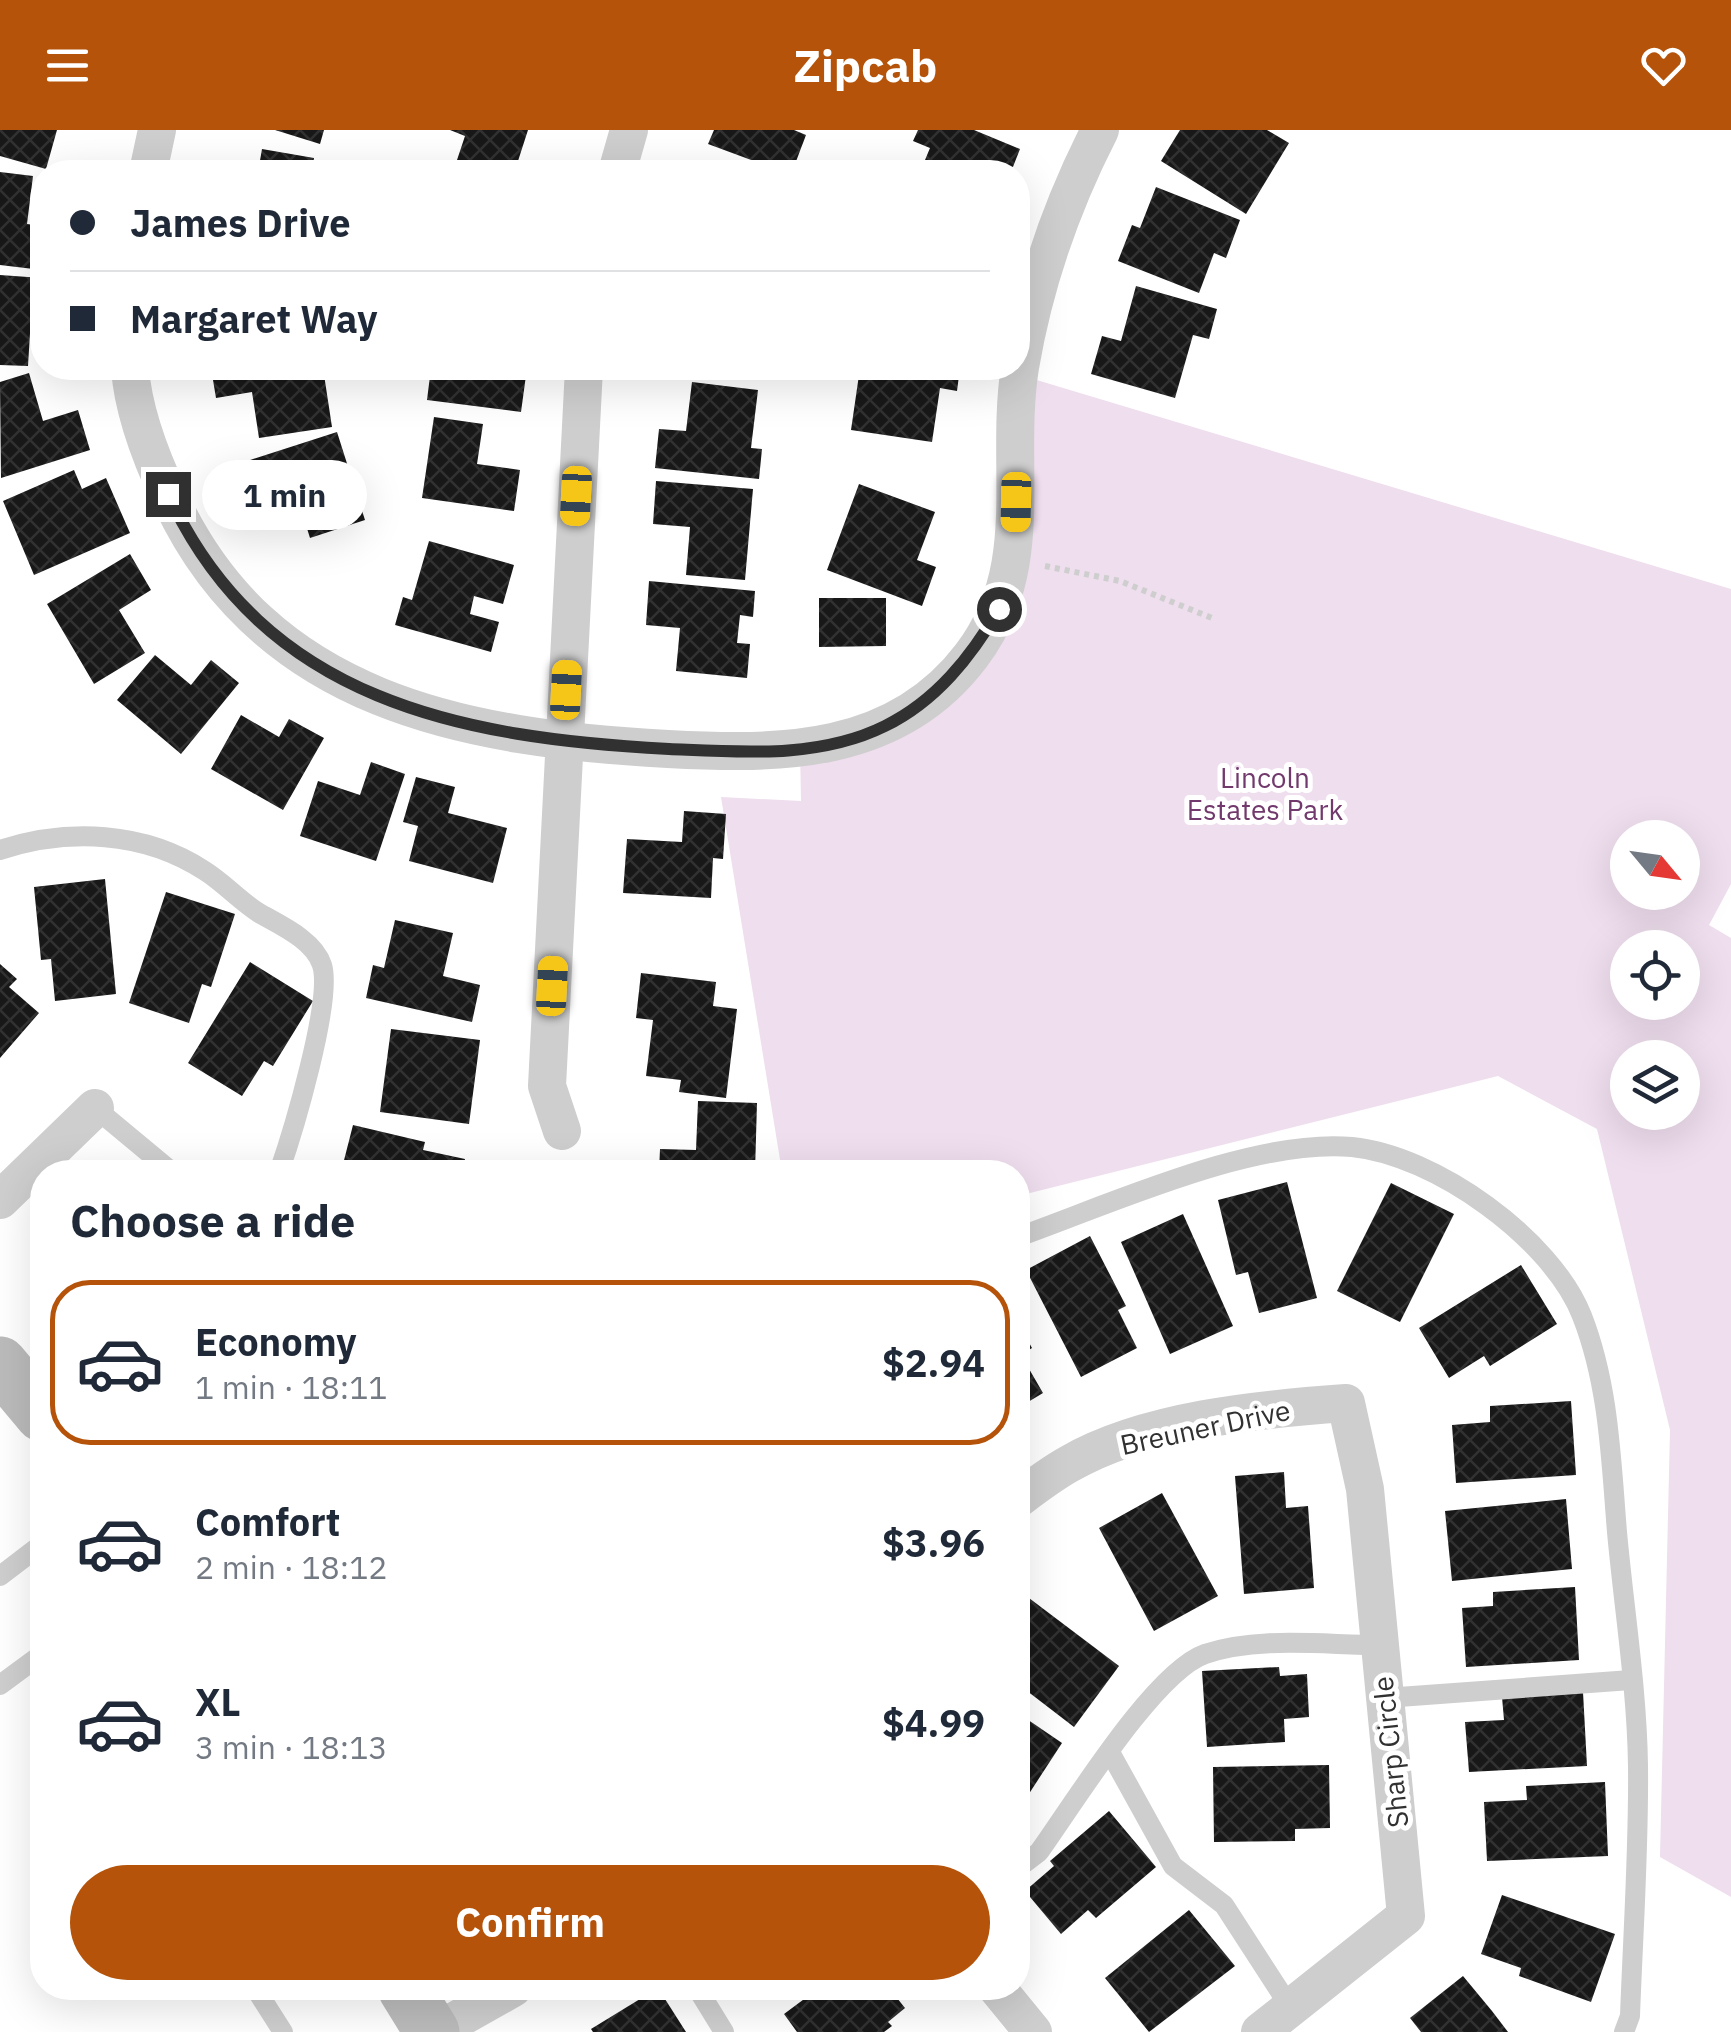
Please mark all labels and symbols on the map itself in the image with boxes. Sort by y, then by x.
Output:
callout: 1 min [203,459,368,529]
car [559,465,593,527]
route end [146,472,191,517]
car [1000,472,1032,532]
route start [977,587,1022,632]
car [549,659,583,721]
park label: Lincoln Estates Park [1187,759,1344,828]
north arrow [1610,820,1700,910]
car [535,955,569,1017]
street label: Breuner Drive [1117,1391,1293,1463]
street label: Sharp Circle [1364,1675,1416,1829]

